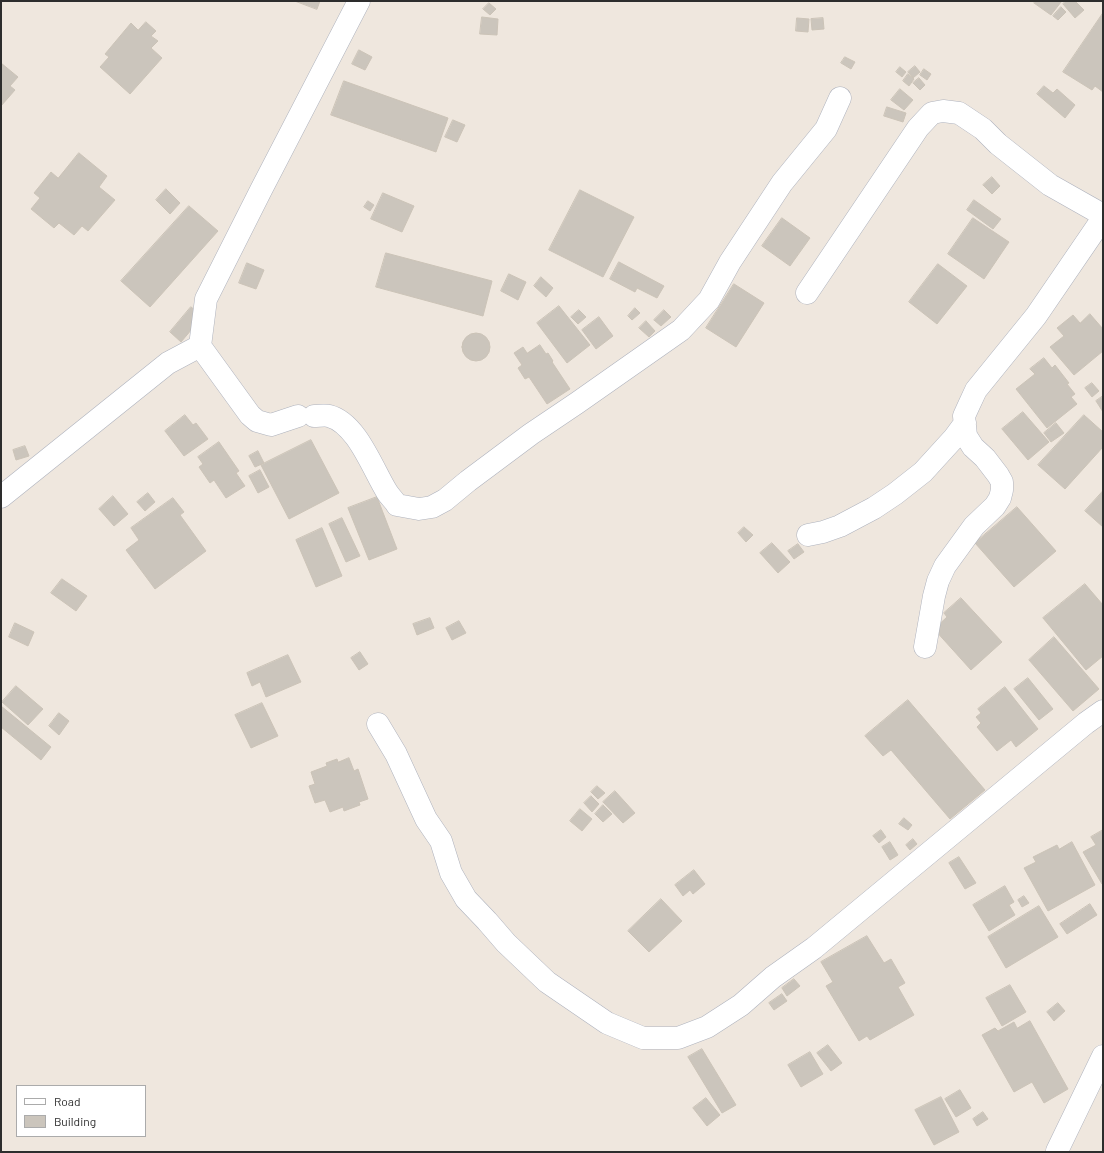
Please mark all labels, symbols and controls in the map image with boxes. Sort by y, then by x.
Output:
legend [16,1085,146,1137]
text: Road [54,1094,81,1108]
text: Building [54,1114,96,1128]

